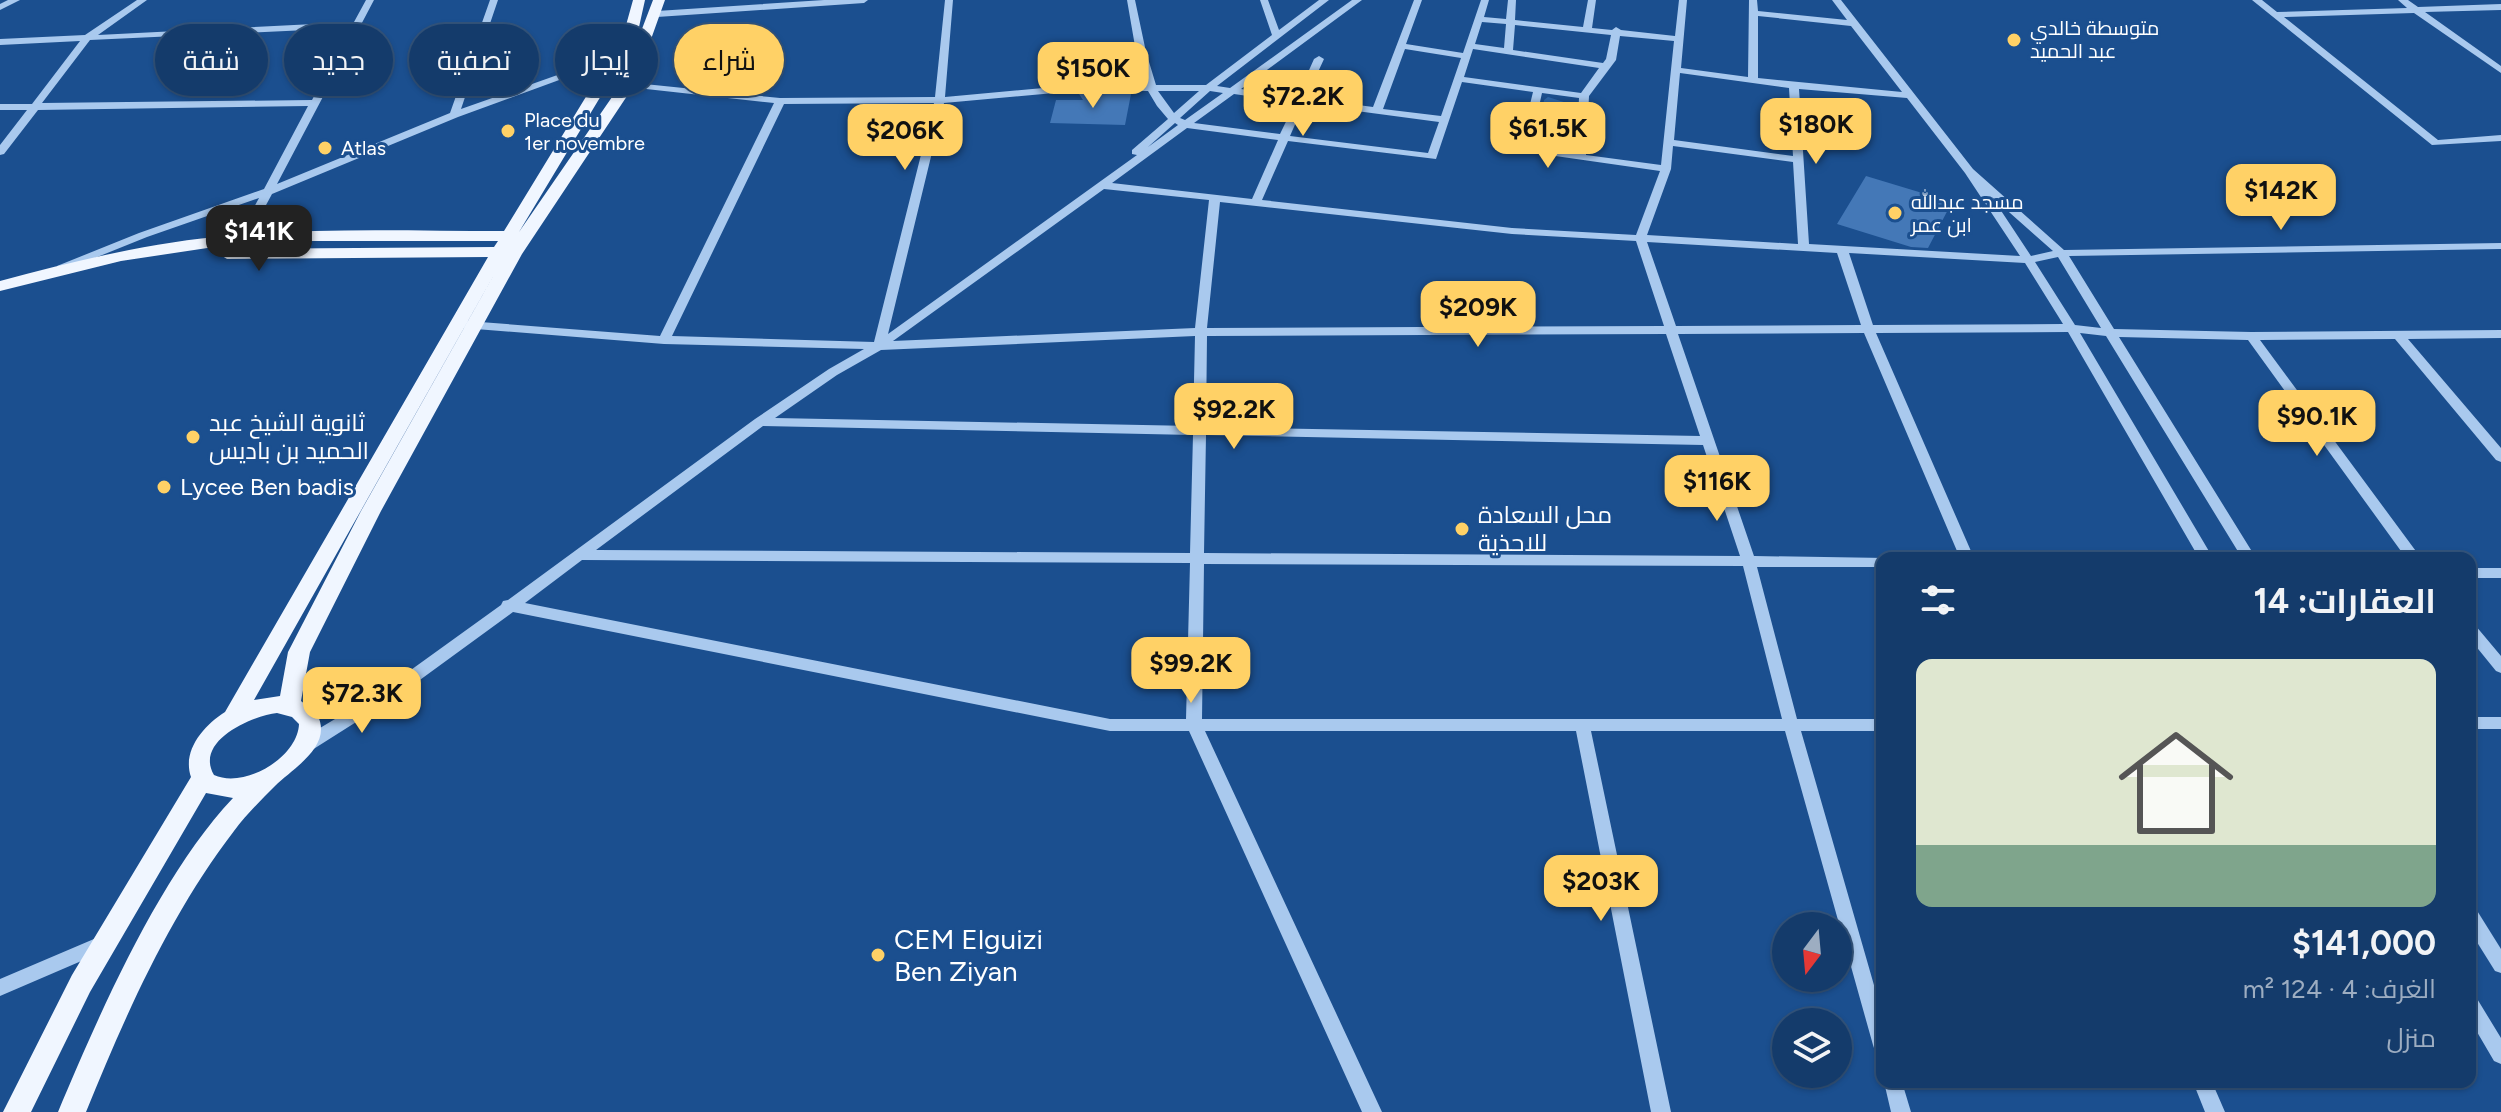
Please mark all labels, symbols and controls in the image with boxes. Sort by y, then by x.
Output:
place label: متوسطة خالدي عبد الحميد [2030,16,2159,63]
chip: شقة [155,24,268,96]
chip: جديد [284,24,393,96]
chip: تصفية [409,24,539,96]
chip: إيجار [555,24,658,96]
chip: شراء [674,24,784,96]
marker: متوسطة خالدي عبد الحميد [2005,31,2023,49]
pin: $150K [1037,42,1149,110]
text: $150K [1056,52,1130,84]
pin: $72.2K [1238,70,1368,138]
text: $72.2K [1262,80,1344,112]
pin: $180K [1760,98,1872,166]
pin: $61.5K [1483,102,1613,170]
pin: $206K [849,104,961,172]
place label: Place du 1er novembre [524,108,645,155]
text: $180K [1778,108,1854,140]
text: $61.5K [1508,112,1588,144]
text: $206K [866,114,944,146]
marker: Place du 1er novembre [499,122,517,140]
place label: Atlas [341,136,386,160]
marker: Atlas [316,139,334,157]
pin: $142K [2225,164,2337,232]
text: $142K [2244,174,2318,206]
place label: مسجد عبدالله ابن عمر [1910,189,2024,238]
marker: مسجد عبدالله ابن عمر [1886,204,1904,222]
pin: $141K [203,205,315,273]
text: $141K [224,215,294,247]
pin: $209K [1422,281,1534,349]
text: $209K [1439,291,1517,323]
pin: $92.2K [1169,383,1299,451]
pin: $90.1K [2252,390,2382,458]
text: $92.2K [1192,393,1276,425]
text: $90.1K [2276,400,2358,432]
place label: ثانوية الشيخ عبد الحميد بن باديس [209,408,369,465]
marker: ثانوية الشيخ عبد الحميد بن باديس [184,428,202,446]
pin: $116K [1661,455,1773,523]
text: $116K [1683,465,1751,497]
place label: Lycee Ben badis [180,472,354,501]
marker: Lycee Ben badis [155,478,173,496]
place label: محل السعادة للاحذية [1478,500,1612,557]
marker: محل السعادة للاحذية [1453,520,1471,538]
icon: filters [1916,578,1960,622]
text: العقارات: 14 [2253,581,2436,622]
pin: $99.2K [1126,637,1256,705]
text: $99.2K [1149,647,1233,679]
pin: $72.3K [297,667,427,735]
text: $72.3K [321,677,403,709]
icon: home [2104,711,2248,855]
pin: $203K [1545,855,1657,923]
text: $203K [1562,865,1640,897]
north arrow [1772,912,1852,992]
map controls [1772,912,1852,1088]
place label: CEM Elguizi Ben Ziyan [894,922,1043,988]
text: $141,000 [2292,923,2436,964]
marker: CEM Elguizi Ben Ziyan [869,946,887,964]
text: الغرف: 4 · 124 m² [2243,973,2436,1005]
button: layers [1772,1008,1852,1088]
text: منزل [2387,1022,2436,1054]

